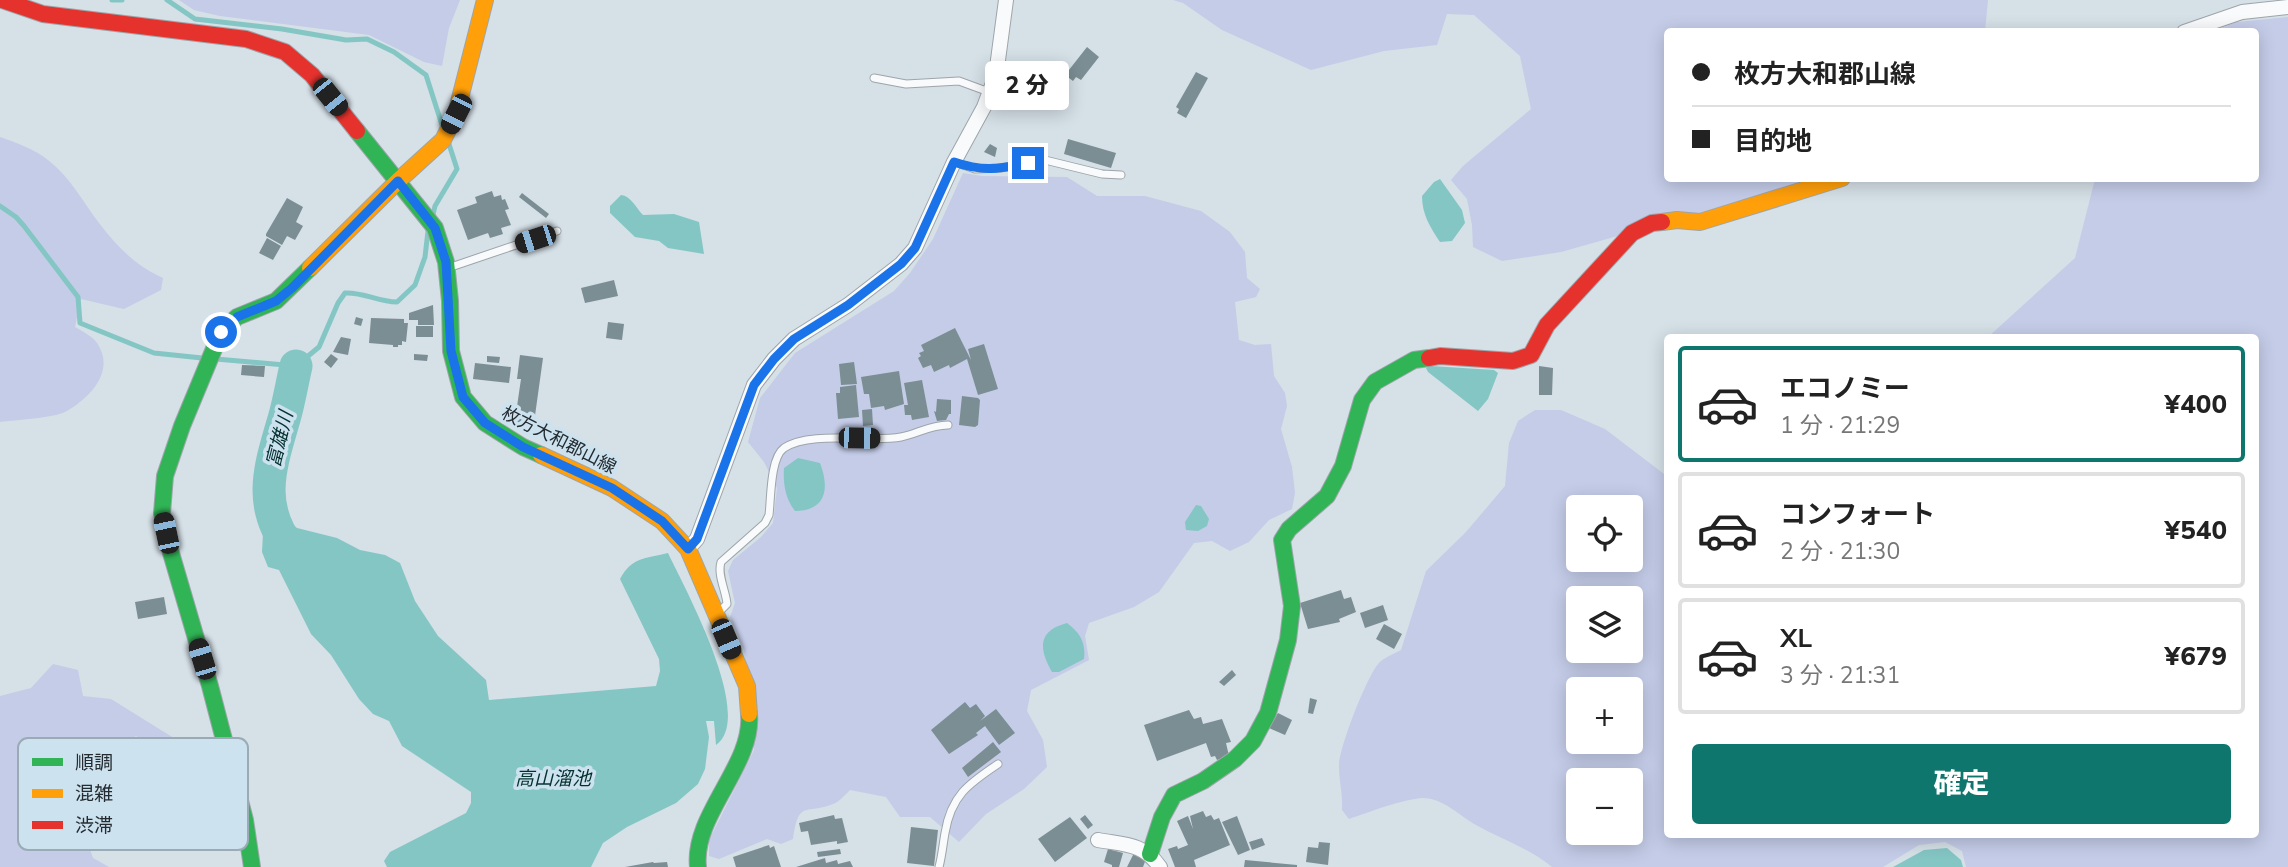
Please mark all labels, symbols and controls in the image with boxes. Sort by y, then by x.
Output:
text: 枚方大和郡山線 [1734,57,1916,92]
callout: 2 分 [986,61,1070,110]
text: 2 分 [1005,70,1049,101]
car [309,74,352,120]
car [438,91,475,137]
text: 目的地 [1734,124,1812,159]
route end [1012,147,1044,179]
car [512,223,559,255]
route start [205,316,237,348]
text: エコノミー [1780,371,1910,406]
icon: car [1696,373,1759,436]
text: ¥400 [2165,387,2227,422]
street label: 枚方大和郡山線 [497,401,621,479]
water label: 富雄川 [260,407,300,470]
text: 1 分 · 21:29 [1780,410,1900,441]
car [838,427,881,449]
map controls [1566,495,1643,845]
button: locate [1566,495,1643,572]
text: コンフォート [1780,497,1935,532]
icon: car [1696,499,1759,562]
car [152,510,181,556]
text: ¥540 [2165,513,2227,548]
text: 2 分 · 21:30 [1780,536,1900,567]
button: layers [1566,586,1643,663]
car [709,616,744,662]
text: XL [1780,621,1812,656]
icon: car [1696,625,1759,688]
car [186,636,219,682]
text: ¥679 [2165,639,2227,674]
text: 3 分 · 21:31 [1780,660,1900,691]
button: + [1566,677,1643,754]
legend [18,738,248,850]
button: 確定 [1692,744,2231,824]
text: 順調 [75,750,113,776]
water label: 高山溜池 [515,766,593,792]
button: − [1566,768,1643,845]
text: 混雑 [75,781,113,807]
text: 渋滞 [75,813,113,839]

